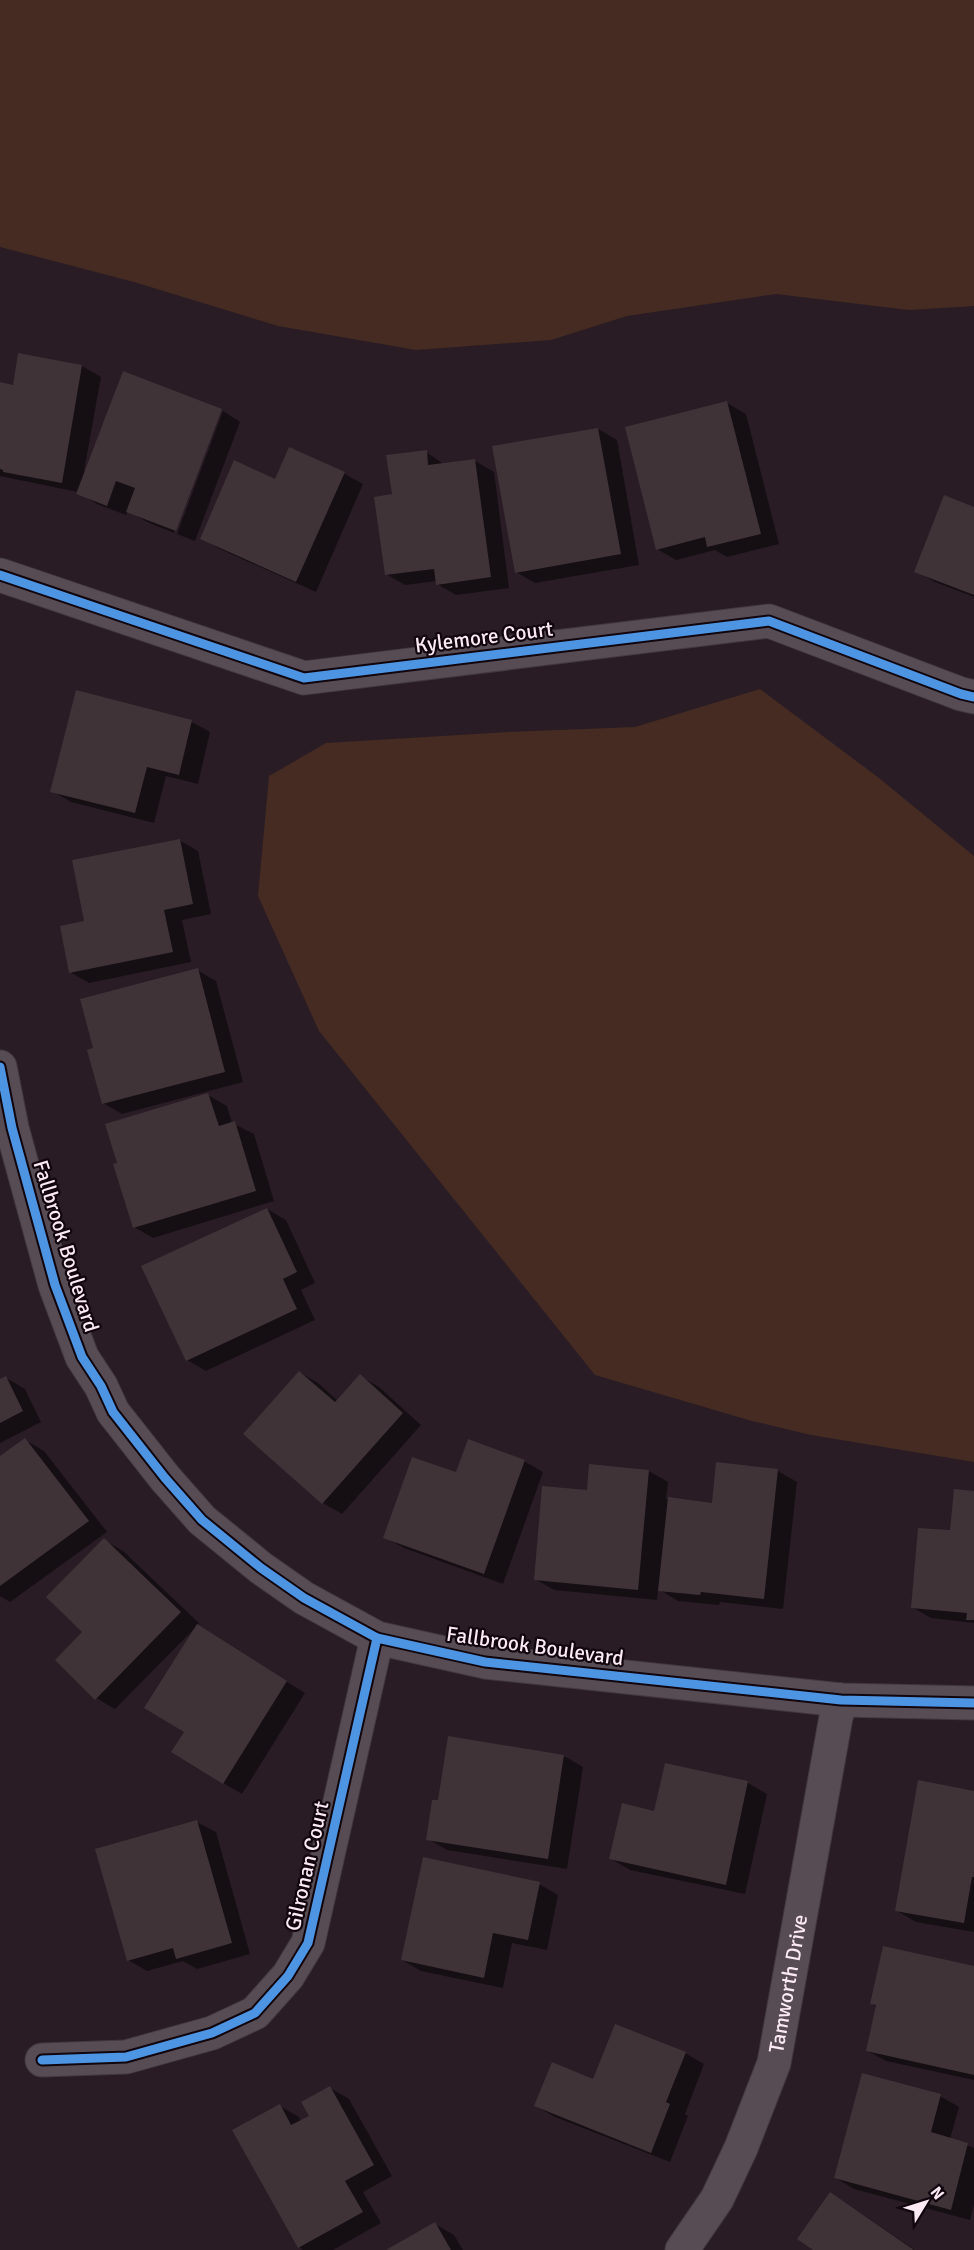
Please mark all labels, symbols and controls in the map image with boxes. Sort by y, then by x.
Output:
street label: Kylemore Court [413,616,555,658]
street label: Fallbrook Boulevard [27,1157,105,1335]
street label: Fallbrook Boulevard [445,1621,625,1671]
street label: Gilronan Court [279,1799,335,1933]
street label: Tamworth Drive [763,1912,813,2055]
north arrow [896,2172,956,2232]
text: N [926,2183,948,2204]

